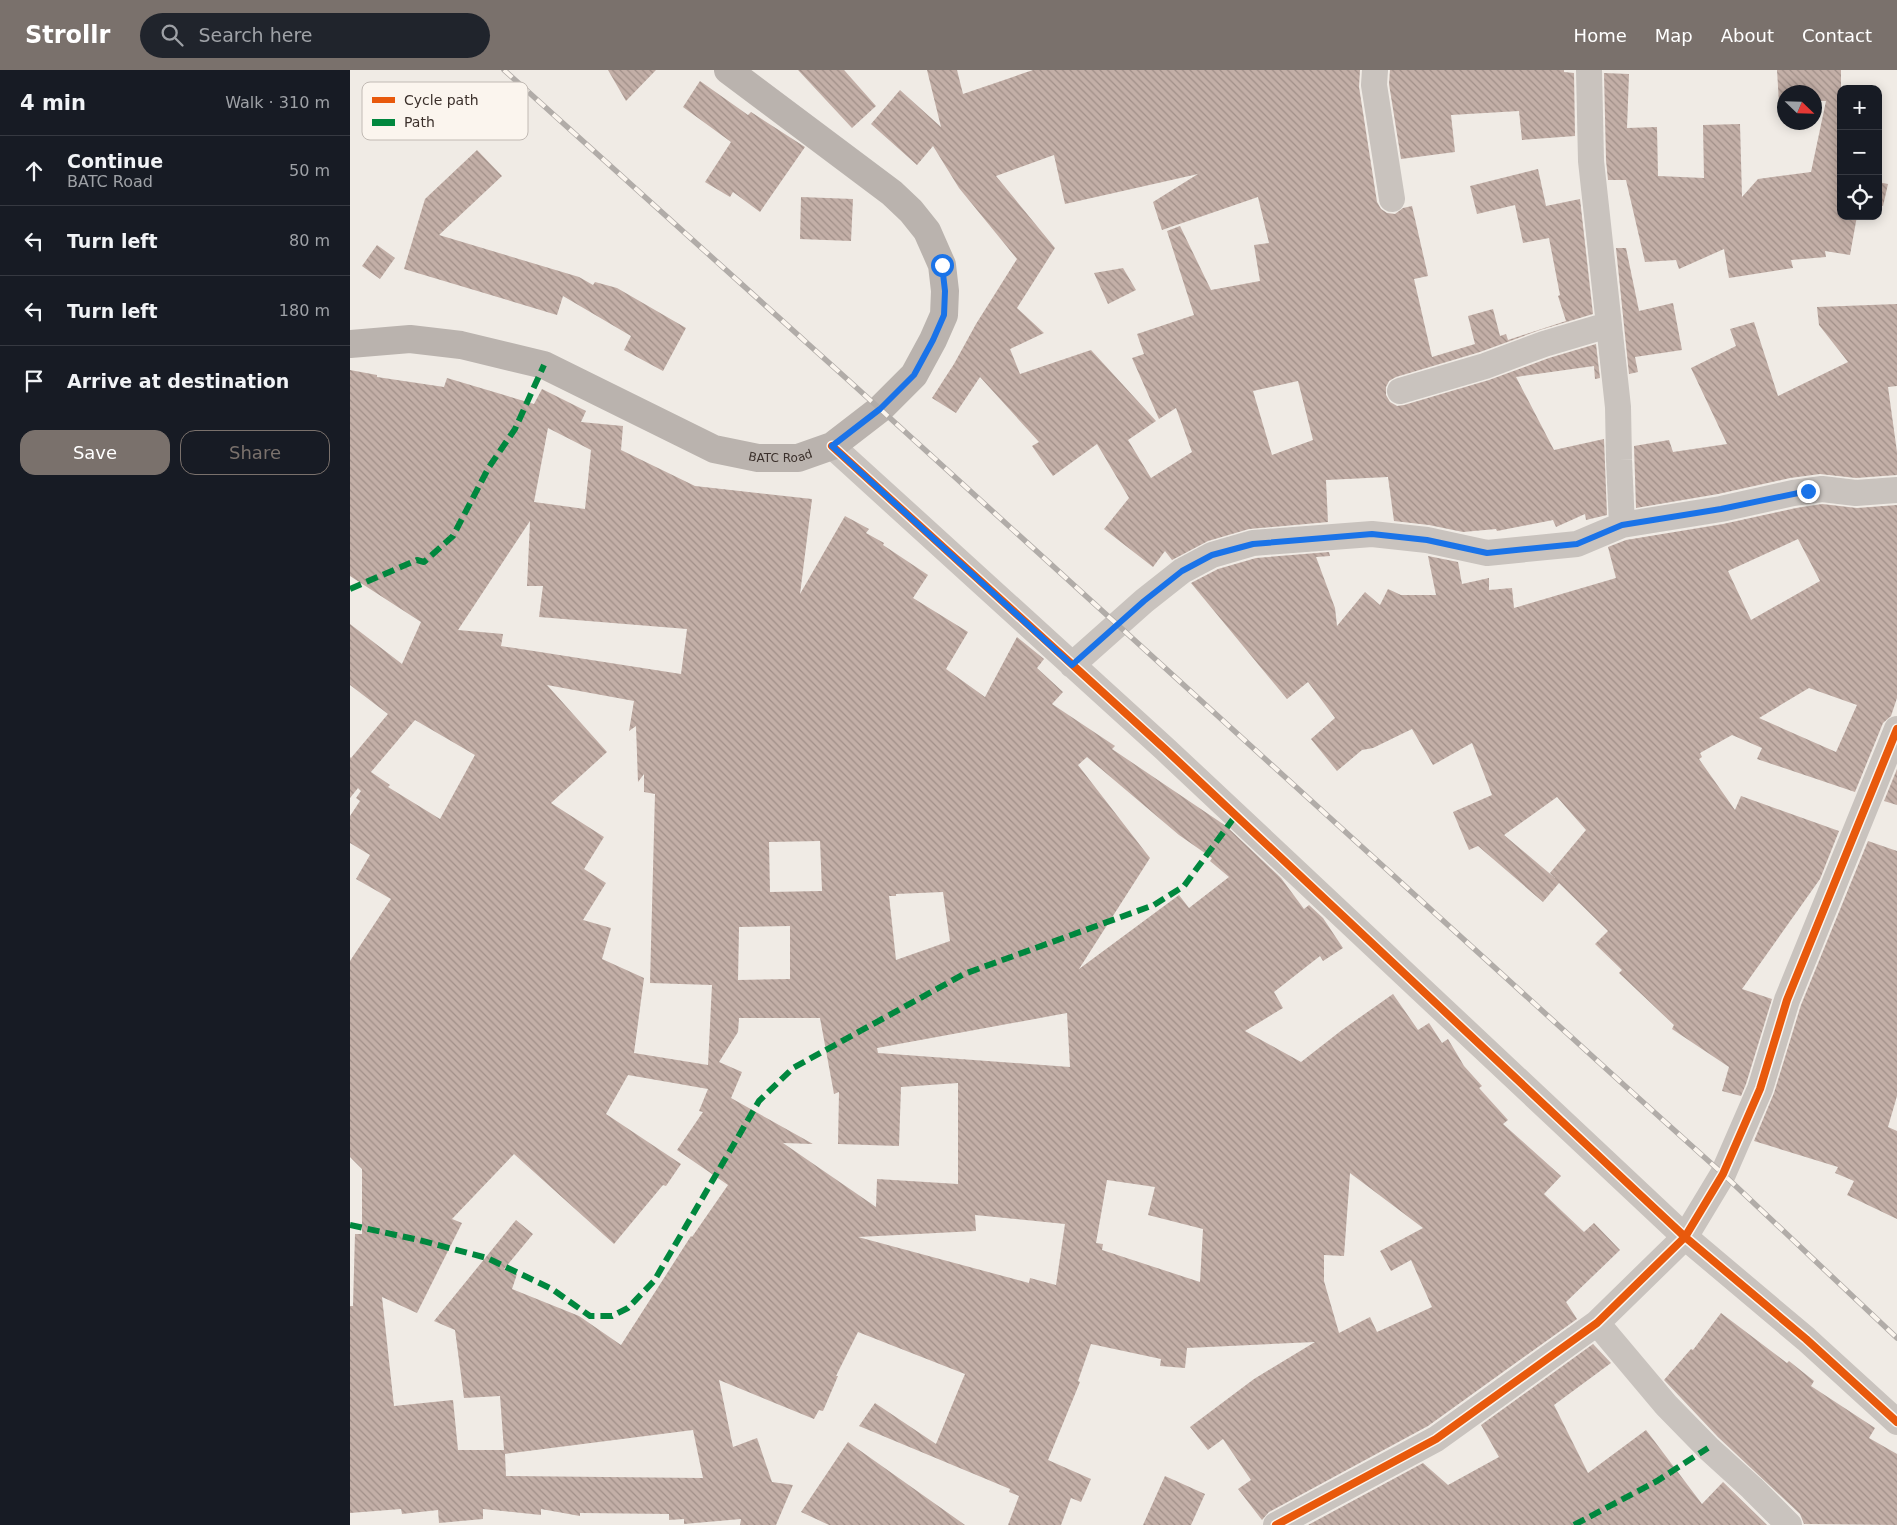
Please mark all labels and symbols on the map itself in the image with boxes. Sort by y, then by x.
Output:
legend [362,82,528,140]
north arrow [1777,85,1822,130]
text: Cycle path [404,92,479,108]
text: Path [404,114,435,130]
route start [931,254,954,277]
street label: BATC Road [747,446,814,465]
route end [1797,480,1820,503]

